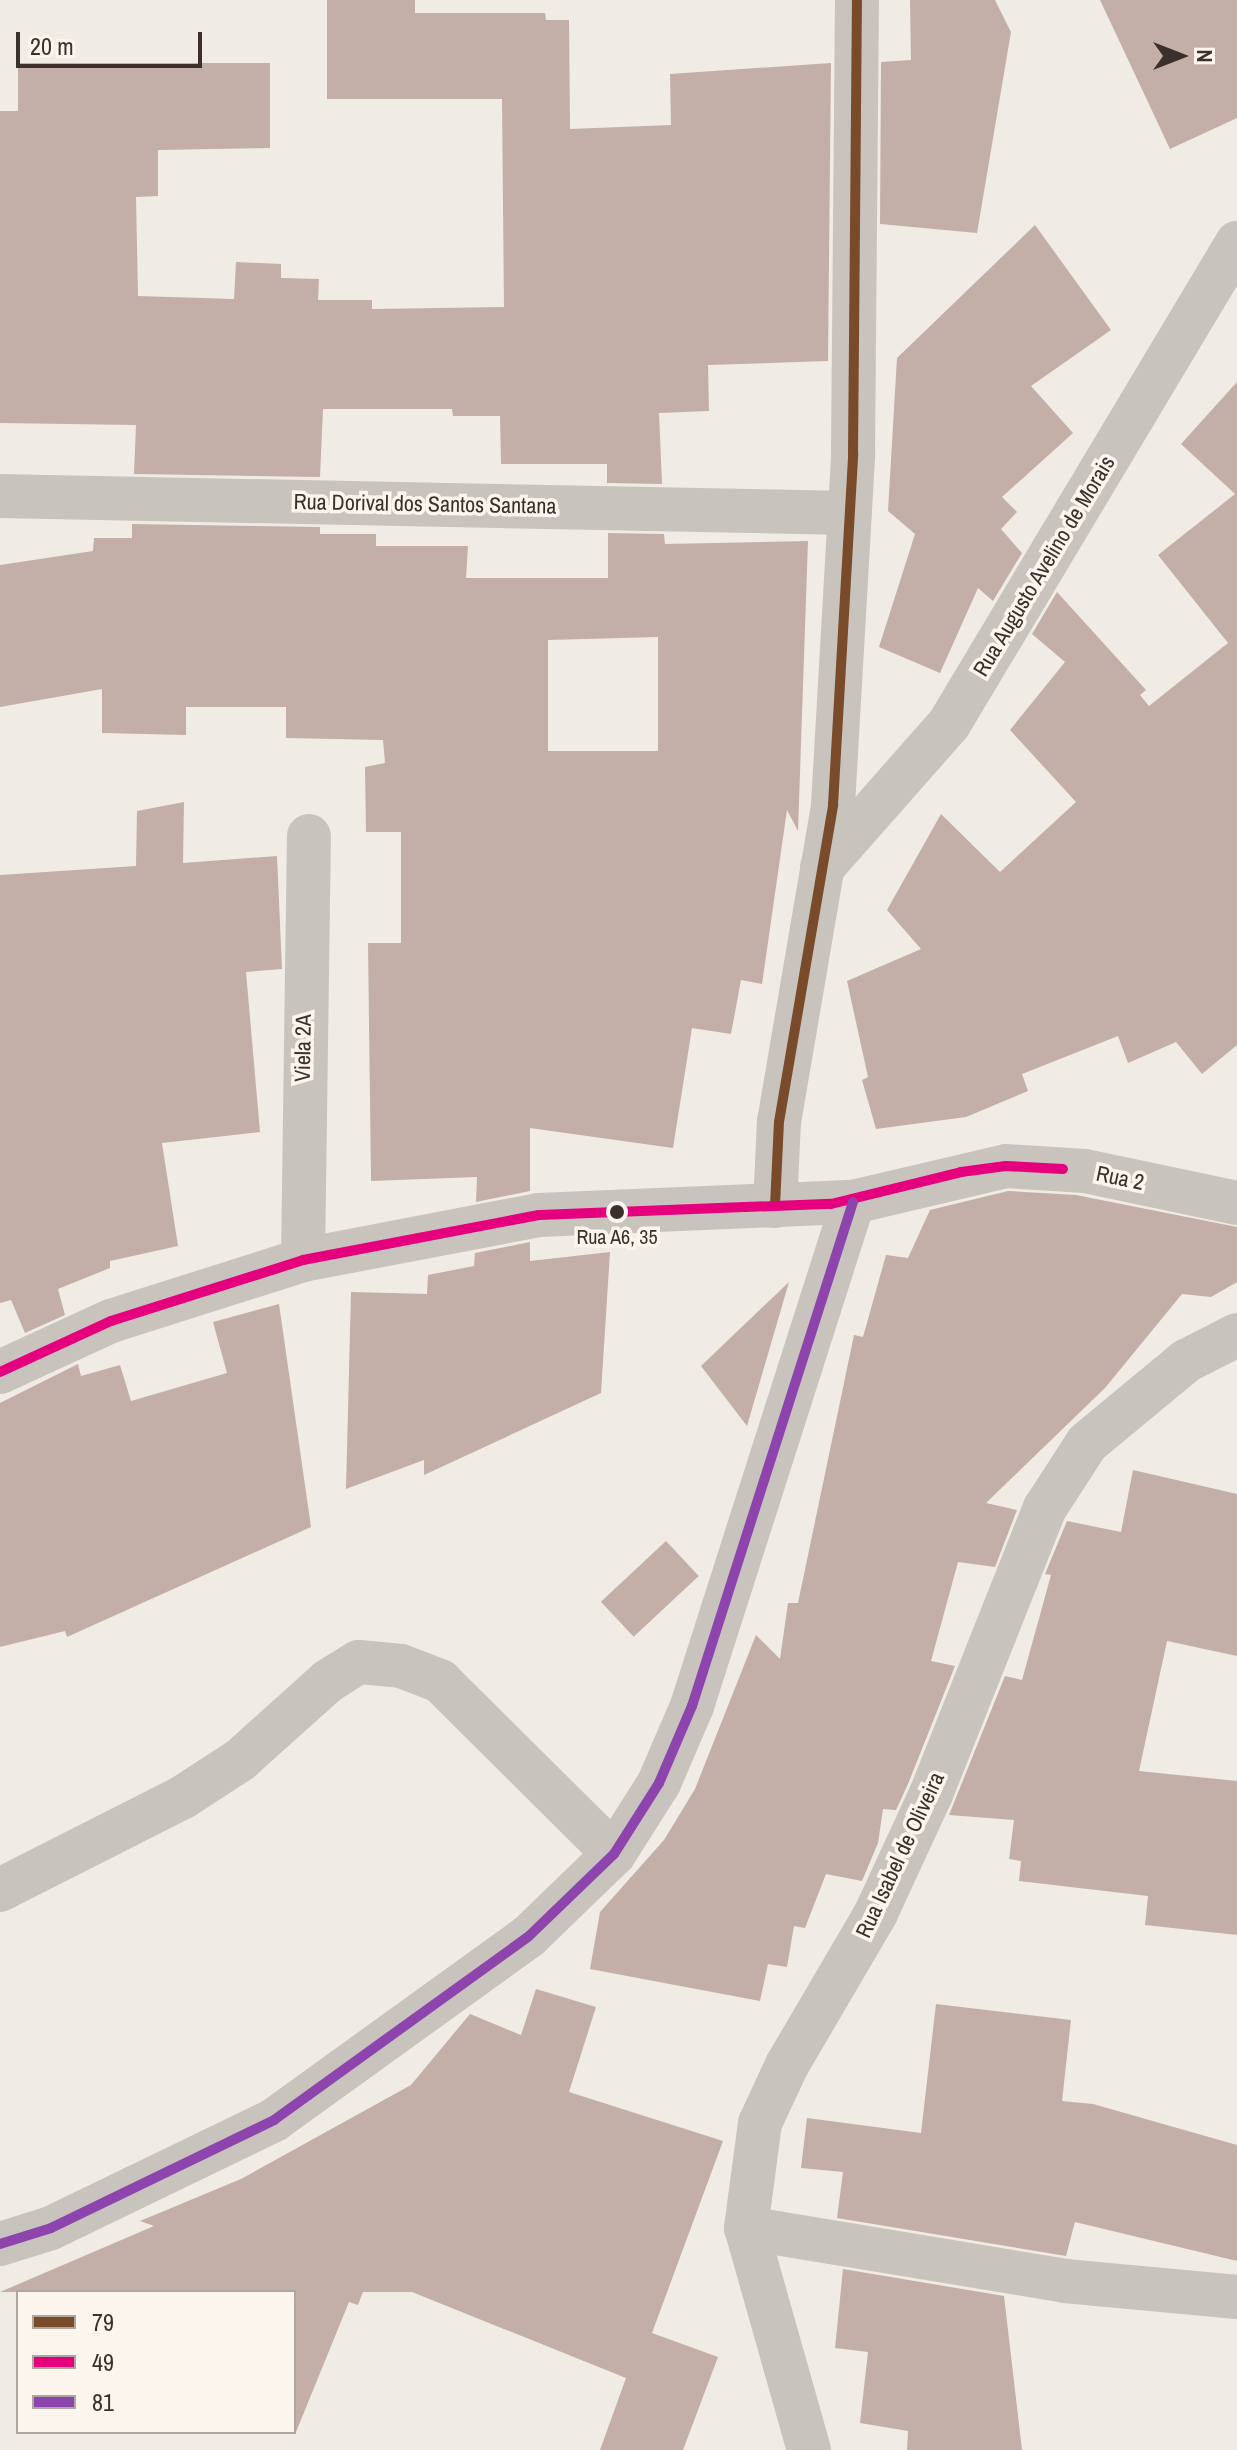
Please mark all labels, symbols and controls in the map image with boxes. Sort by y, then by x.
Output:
scale bar [20,16,206,66]
north arrow [1141,16,1221,96]
text: 20 m [30,30,74,62]
text: N [1190,49,1220,63]
street label: Rua Augusto Avelino de Morais [967,450,1121,682]
street label: Rua Dorival dos Santos Santana [293,489,557,519]
street label: Viela 2A [289,1014,317,1082]
street label: Rua 2 [1094,1160,1146,1196]
marker: Rua A6, 35 [609,1204,625,1220]
place label: Rua A6, 35 [576,1224,658,1248]
street label: Rua Isabel de Oliveira [850,1768,950,1942]
legend [16,2290,296,2434]
text: 79 [92,2306,114,2338]
text: 49 [92,2346,114,2378]
text: 81 [92,2386,114,2418]

